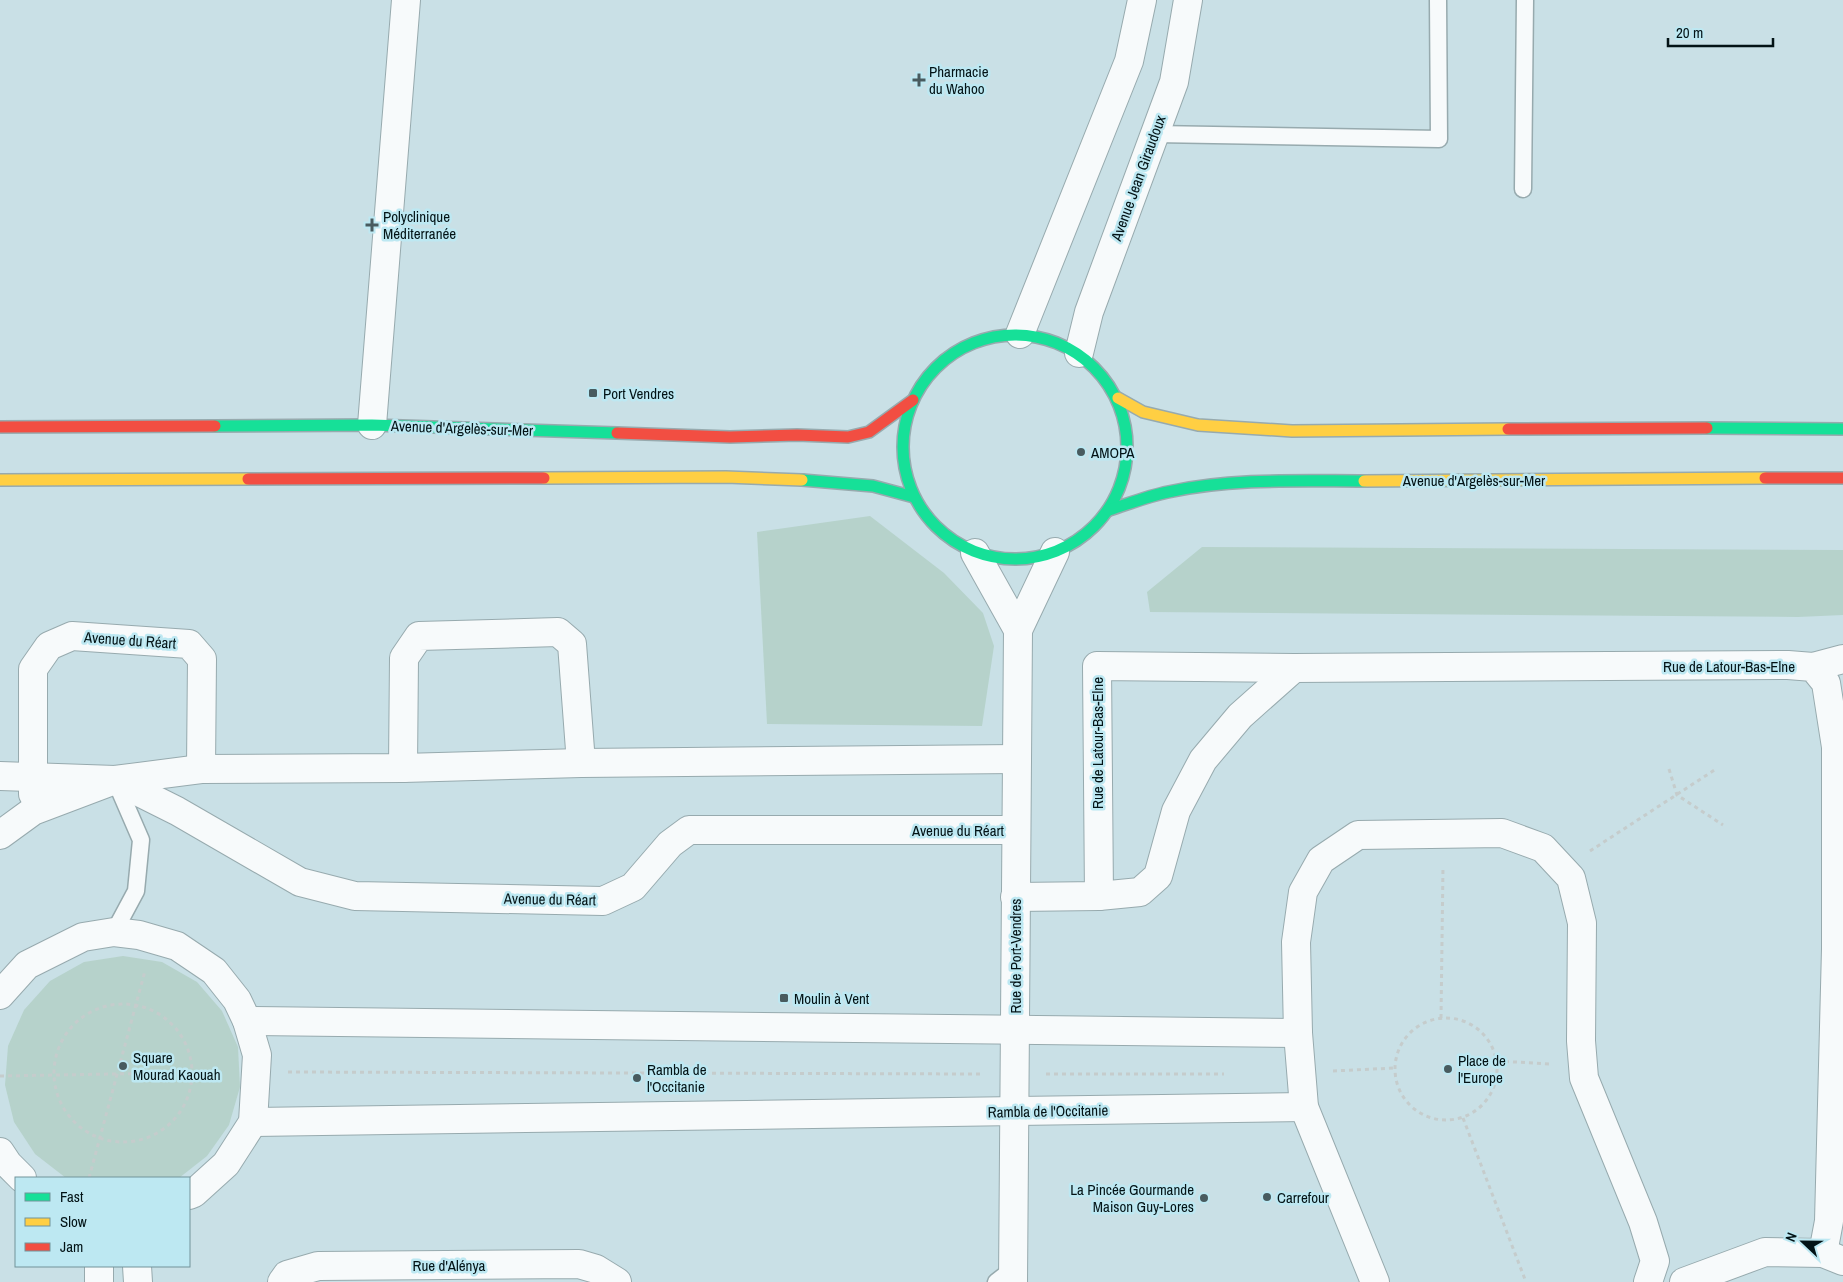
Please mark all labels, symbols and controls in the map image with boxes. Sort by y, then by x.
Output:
scale bar [1668,15,1773,47]
text: 20 m [1676,22,1703,43]
place label: Pharmacie du Wahoo [929,61,989,99]
marker: Pharmacie du Wahoo [913,74,925,86]
street label: Avenue Jean Giraudoux [1105,111,1171,245]
place label: Polyclinique Méditerranée [383,206,456,244]
marker: Polyclinique Méditerranée [365,218,379,232]
place label: Port Vendres [603,383,674,404]
marker: Port Vendres [587,387,599,399]
street label: Avenue d'Argelès-sur-Mer [390,415,533,441]
place label: AMOPA [1090,442,1135,463]
marker: AMOPA [1075,446,1087,458]
street label: Avenue d'Argelès-sur-Mer [1402,470,1545,491]
street label: Avenue du Réart [82,626,177,654]
street label: Rue de Latour-Bas-Elne [1663,656,1795,677]
street label: Rue de Latour-Bas-Elne [1087,677,1108,809]
street label: Avenue du Réart [911,820,1005,841]
street label: Avenue du Réart [503,888,597,910]
street label: Rue de Port-Vendres [1005,899,1026,1013]
place label: Moulin à Vent [794,988,870,1009]
marker: Moulin à Vent [778,992,790,1004]
place label: Square Mourad Kaouah [133,1047,221,1085]
place label: Place de l'Europe [1458,1050,1506,1088]
place label: Rambla de l'Occitanie [647,1059,707,1097]
marker: Square Mourad Kaouah [117,1060,129,1072]
marker: Place de l'Europe [1442,1063,1454,1075]
marker: Rambla de l'Occitanie [631,1072,643,1084]
street label: Rambla de l'Occitanie [988,1099,1109,1123]
legend [15,1177,190,1267]
place label: La Pincée Gourmande Maison Guy-Lores [1070,1179,1194,1217]
text: Fast [60,1186,84,1207]
place label: Carrefour [1277,1187,1329,1208]
marker: Carrefour [1261,1191,1273,1203]
marker: La Pincée Gourmande Maison Guy-Lores [1198,1192,1210,1204]
text: Slow [60,1211,87,1232]
north arrow [1778,1217,1828,1267]
text: N [1781,1230,1801,1244]
text: Jam [60,1236,83,1257]
street label: Rue d'Alénya [413,1255,486,1276]

